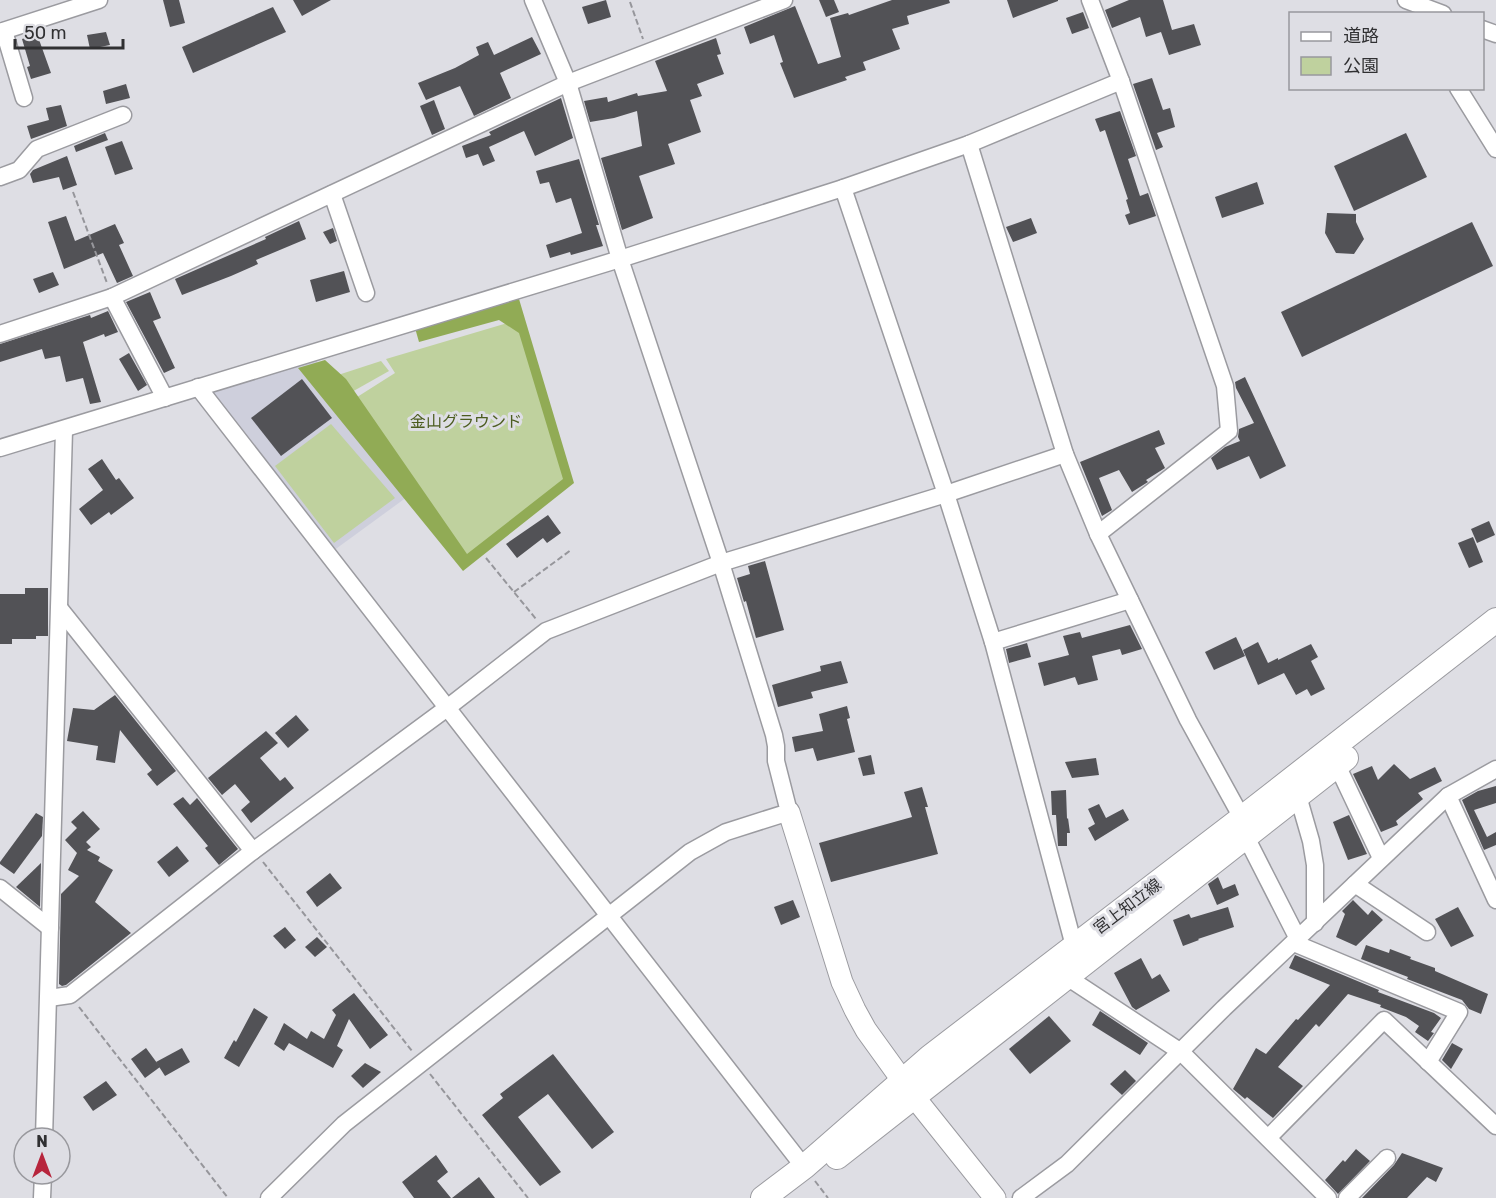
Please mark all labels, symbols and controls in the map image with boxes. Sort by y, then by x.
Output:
scale bar [15,12,123,50]
legend [1289,12,1484,90]
text: 50 m [24,22,67,44]
text: 道路 [1343,25,1379,47]
text: 公園 [1343,55,1379,77]
park label: 金山グラウンド [410,412,522,431]
street label: 宮上知立線 [1090,875,1165,938]
north arrow [12,1126,72,1186]
text: N [36,1132,48,1151]

